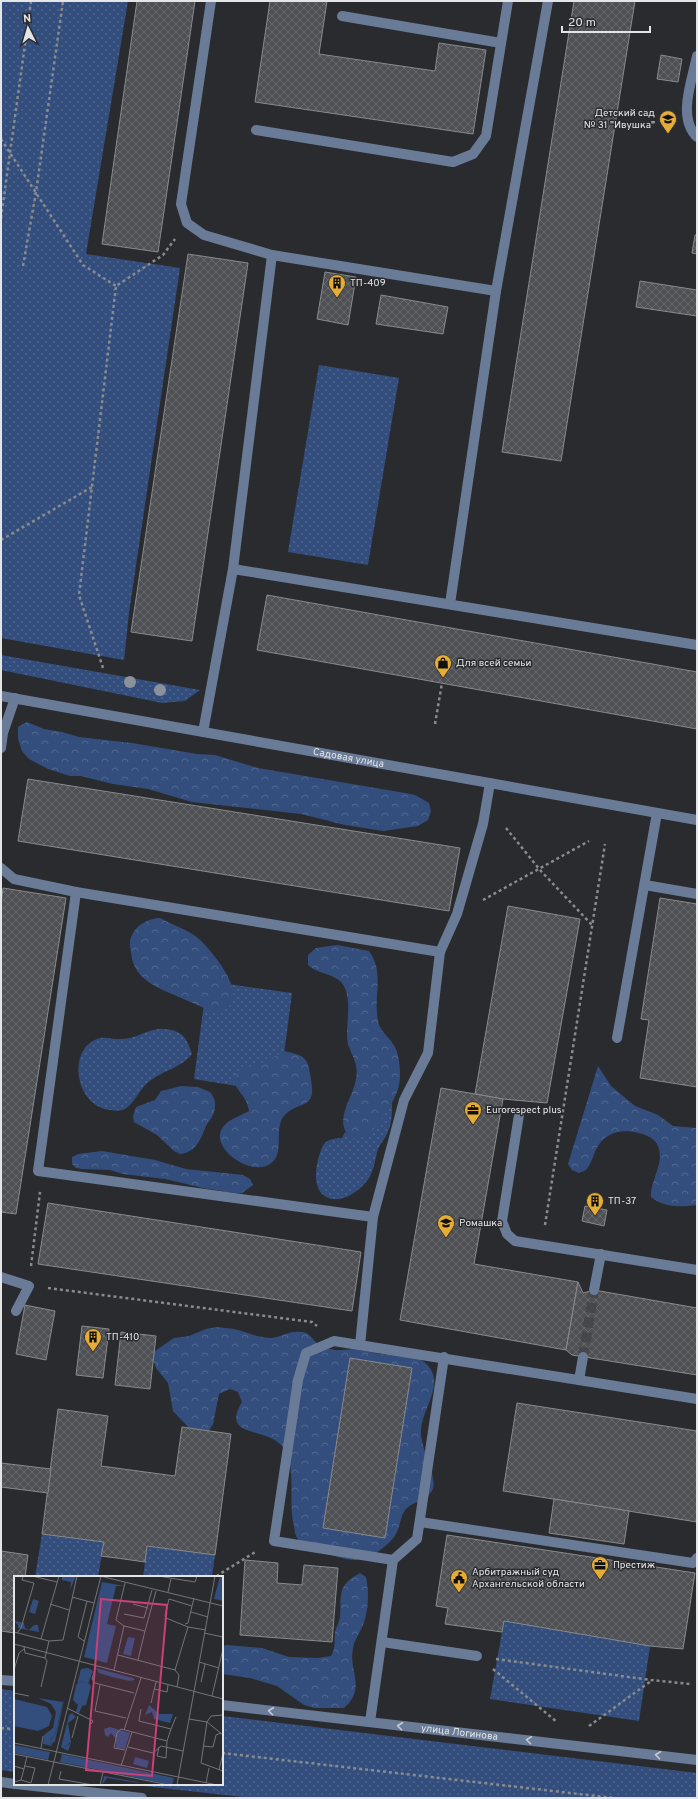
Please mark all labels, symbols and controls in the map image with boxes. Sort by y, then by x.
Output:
north arrow [8,8,48,48]
scale bar [562,8,650,34]
text: N [23,12,32,26]
text: 20 m [568,15,596,31]
place label: Детский сад № 31 "Ивушка" [584,107,655,132]
school or university icon: Детский сад № 31 "Ивушка" [658,109,678,134]
building icon: ТП-409 [327,273,347,298]
place label: ТП-409 [350,277,386,290]
shop icon: Для всей семьи [433,653,453,678]
place label: Для всей семьи [456,657,531,670]
street label: Садовая улица [312,745,385,771]
office icon: Eurorespect plus [463,1100,483,1125]
place label: Eurorespect plus [486,1104,562,1117]
building icon: ТП-37 [585,1191,605,1216]
place label: ТП-37 [608,1195,636,1208]
school or university icon: Ромашка [436,1213,456,1238]
place label: Ромашка [459,1217,502,1230]
building icon: ТП-410 [83,1327,103,1352]
place label: ТП-410 [106,1331,140,1344]
office icon: Престиж [590,1555,610,1580]
place label: Престиж [613,1559,656,1572]
place label: Арбитражный суд Архангельской области [472,1566,585,1591]
public building icon: Арбитражный суд Архангельской области [449,1568,469,1593]
inset map [14,1576,223,1785]
one-way arrow [268,1707,274,1716]
one-way arrow [397,1721,403,1730]
street label: улица Логинова [420,1722,499,1743]
one-way arrow [526,1736,532,1745]
one-way arrow [655,1751,661,1760]

